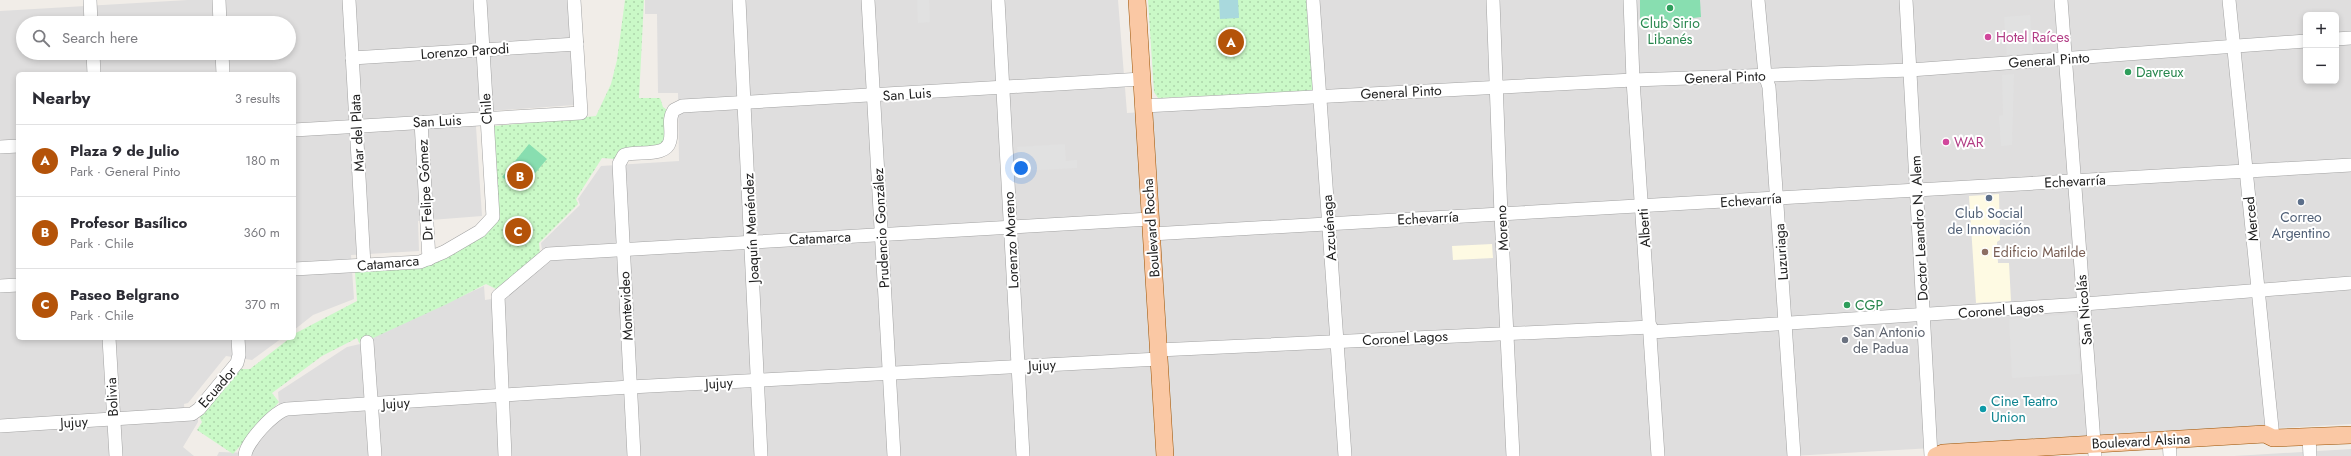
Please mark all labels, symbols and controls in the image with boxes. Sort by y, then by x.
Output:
marker: Club Sirio Libanés [1665,3,1675,13]
map controls [2303,12,2339,84]
button: + [2303,12,2339,48]
place label: Club Sirio Libanés [1640,13,1700,49]
search box [16,16,296,60]
icon: search [30,27,52,49]
text: Search here [62,27,138,49]
pin: A [1218,27,1244,57]
place label: Hotel Raíces [1996,27,2070,47]
marker: Hotel Raíces [1983,32,1993,42]
street label: Lorenzo Parodi [420,38,510,64]
street label: General Pinto [2008,47,2091,73]
button: − [2303,48,2339,84]
place label: Davreux [2136,62,2183,82]
street label: General Pinto [1684,66,1766,88]
marker: Davreux [2123,67,2133,77]
street label: General Pinto [1360,80,1442,104]
street label: San Luis [882,82,932,106]
text: Nearby [32,86,90,110]
text: 3 results [235,89,280,108]
street label: Chile [475,93,497,125]
street label: Mar del Plata [345,94,369,172]
street label: San Luis [412,110,462,132]
place label: WAR [1954,132,1984,152]
marker: WAR [1941,137,1951,147]
street label: Dr Felipe Gómez [412,138,438,241]
text: Plaza 9 de Julio [70,140,179,162]
text: A [40,151,50,170]
text: 180 m [245,151,280,170]
street label: Doctor Leandro N. Alem [1905,155,1933,301]
your location [1011,158,1031,178]
pin: B [507,161,533,191]
text: Park · General Pinto [70,162,180,181]
street label: Prudencio González [868,167,894,288]
street label: Echevarría [2044,169,2106,193]
street label: Joaquín Menéndez [738,172,764,286]
street label: Boulevard Rocha [1138,178,1164,278]
street label: Echevarría [1720,188,1782,212]
street label: Lorenzo Moreno [998,191,1024,289]
marker: Club Social de Innovación [1984,193,1994,203]
street label: Azcuénaga [1317,194,1341,262]
street label: Merced [2239,196,2263,242]
marker: Correo Argentino [2296,197,2306,207]
place label: Club Social de Innovación [1947,203,2031,239]
street label: Moreno [1491,204,1513,251]
street label: Echevarría [1397,206,1459,230]
place label: Correo Argentino [2272,207,2331,243]
street label: Alberti [1633,208,1655,248]
text: Profesor Basílico [70,212,187,234]
pin: C [505,216,531,246]
text: B [41,223,49,242]
text: 360 m [244,223,280,242]
street label: Luzuriaga [1769,223,1793,281]
street label: Catamarca [788,226,852,250]
text: Park · Chile [70,234,134,253]
place label: Edificio Matilde [1993,242,2086,262]
marker: Edificio Matilde [1980,247,1990,257]
street label: Catamarca [356,250,420,276]
street label: Montevideo [614,271,638,341]
street label: San Nicolás [2071,274,2097,346]
text: Paseo Belgrano [70,284,179,306]
text: C [40,295,50,314]
text: 370 m [244,295,280,314]
place label: CGP [1855,295,1883,315]
street label: Coronel Lagos [1958,297,2045,323]
marker: CGP [1842,300,1852,310]
text: Park · Chile [70,306,134,325]
place label: San Antonio de Padua [1853,322,1926,358]
street label: Coronel Lagos [1362,326,1449,350]
marker: San Antonio de Padua [1840,335,1850,345]
street label: Jujuy [1026,354,1057,376]
street label: Ecuador [193,362,241,412]
street label: Jujuy [703,372,734,394]
street label: Bolivia [101,377,123,417]
place label: Cine Teatro Union [1991,391,2058,427]
street label: Jujuy [380,392,411,414]
marker: Cine Teatro Union [1978,404,1988,414]
street label: Jujuy [58,411,89,433]
street label: Boulevard Alsina [2091,428,2191,454]

